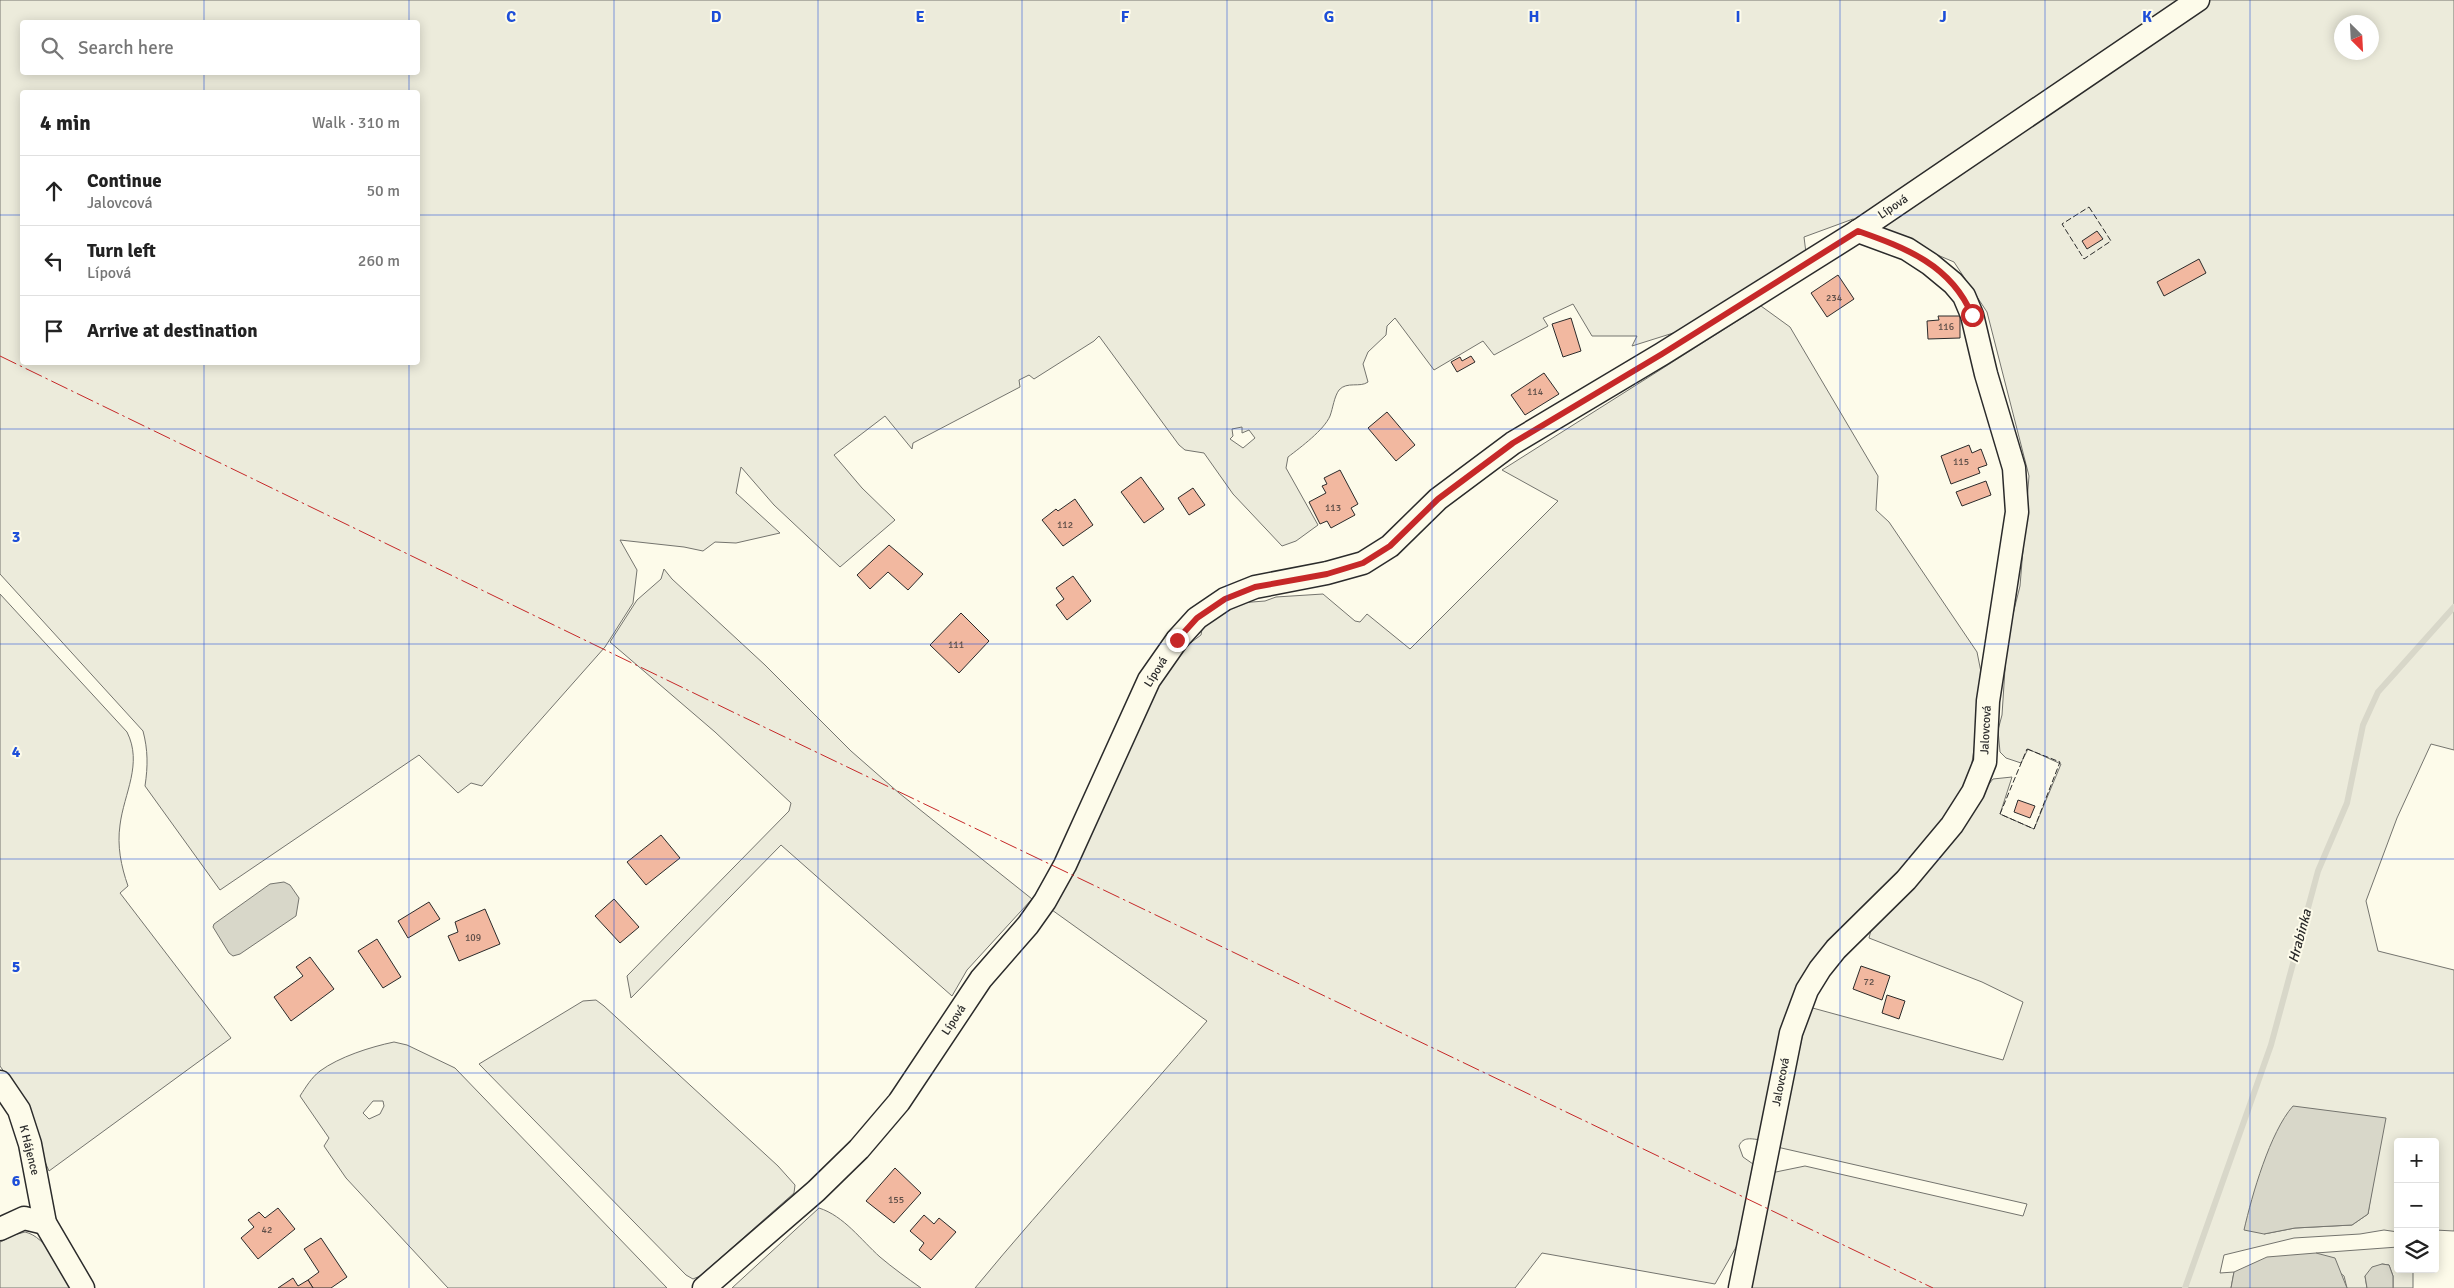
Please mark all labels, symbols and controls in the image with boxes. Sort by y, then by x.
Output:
text: C [506,7,516,27]
text: D [711,7,722,27]
text: E [915,7,925,27]
text: F [1121,7,1130,27]
text: G [1324,7,1334,27]
text: H [1529,7,1539,27]
text: I [1735,7,1741,27]
text: J [1939,7,1947,27]
text: K [2142,7,2152,27]
north arrow [2334,15,2379,60]
search box [20,20,420,75]
icon: search [38,34,66,62]
text: Search here [78,36,174,60]
text: 4 min [40,110,91,136]
text: Walk · 310 m [312,113,400,133]
text: Continue [87,169,162,193]
icon: ahead [40,177,68,205]
text: 50 m [366,181,400,201]
street label: Lípová [1875,191,1911,223]
text: Jalovcová [87,193,153,213]
text: Turn left [87,239,156,263]
icon: left [40,247,68,275]
text: 260 m [358,251,400,271]
text: Lípová [87,263,131,283]
house number: 234 [1826,292,1843,304]
route start [1961,304,1984,327]
icon: arrive [40,317,68,345]
text: Arrive at destination [87,319,258,343]
house number: 116 [1938,321,1954,333]
house number: 114 [1527,386,1544,398]
house number: 115 [1953,456,1969,468]
house number: 113 [1325,502,1341,514]
house number: 112 [1057,519,1073,531]
text: 3 [12,527,20,547]
route end [1166,629,1189,652]
house number: 111 [948,639,964,651]
street label: Lípová [1141,654,1171,690]
street label: Jalovcová [1977,705,1995,755]
text: 4 [12,742,21,762]
water label: Hrabinka [2285,907,2315,965]
house number: 109 [465,932,481,944]
text: 5 [12,957,20,977]
house number: 72 [1864,976,1874,988]
street label: Lípová [939,1002,969,1038]
street label: Jalovcová [1769,1056,1793,1108]
street label: K Hájence [15,1123,43,1177]
map controls [2394,1138,2439,1273]
button: + [2394,1138,2439,1183]
text: 6 [12,1171,21,1191]
button: − [2394,1183,2439,1228]
house number: 155 [888,1194,904,1206]
house number: 42 [262,1224,272,1236]
button: layers [2394,1228,2439,1273]

